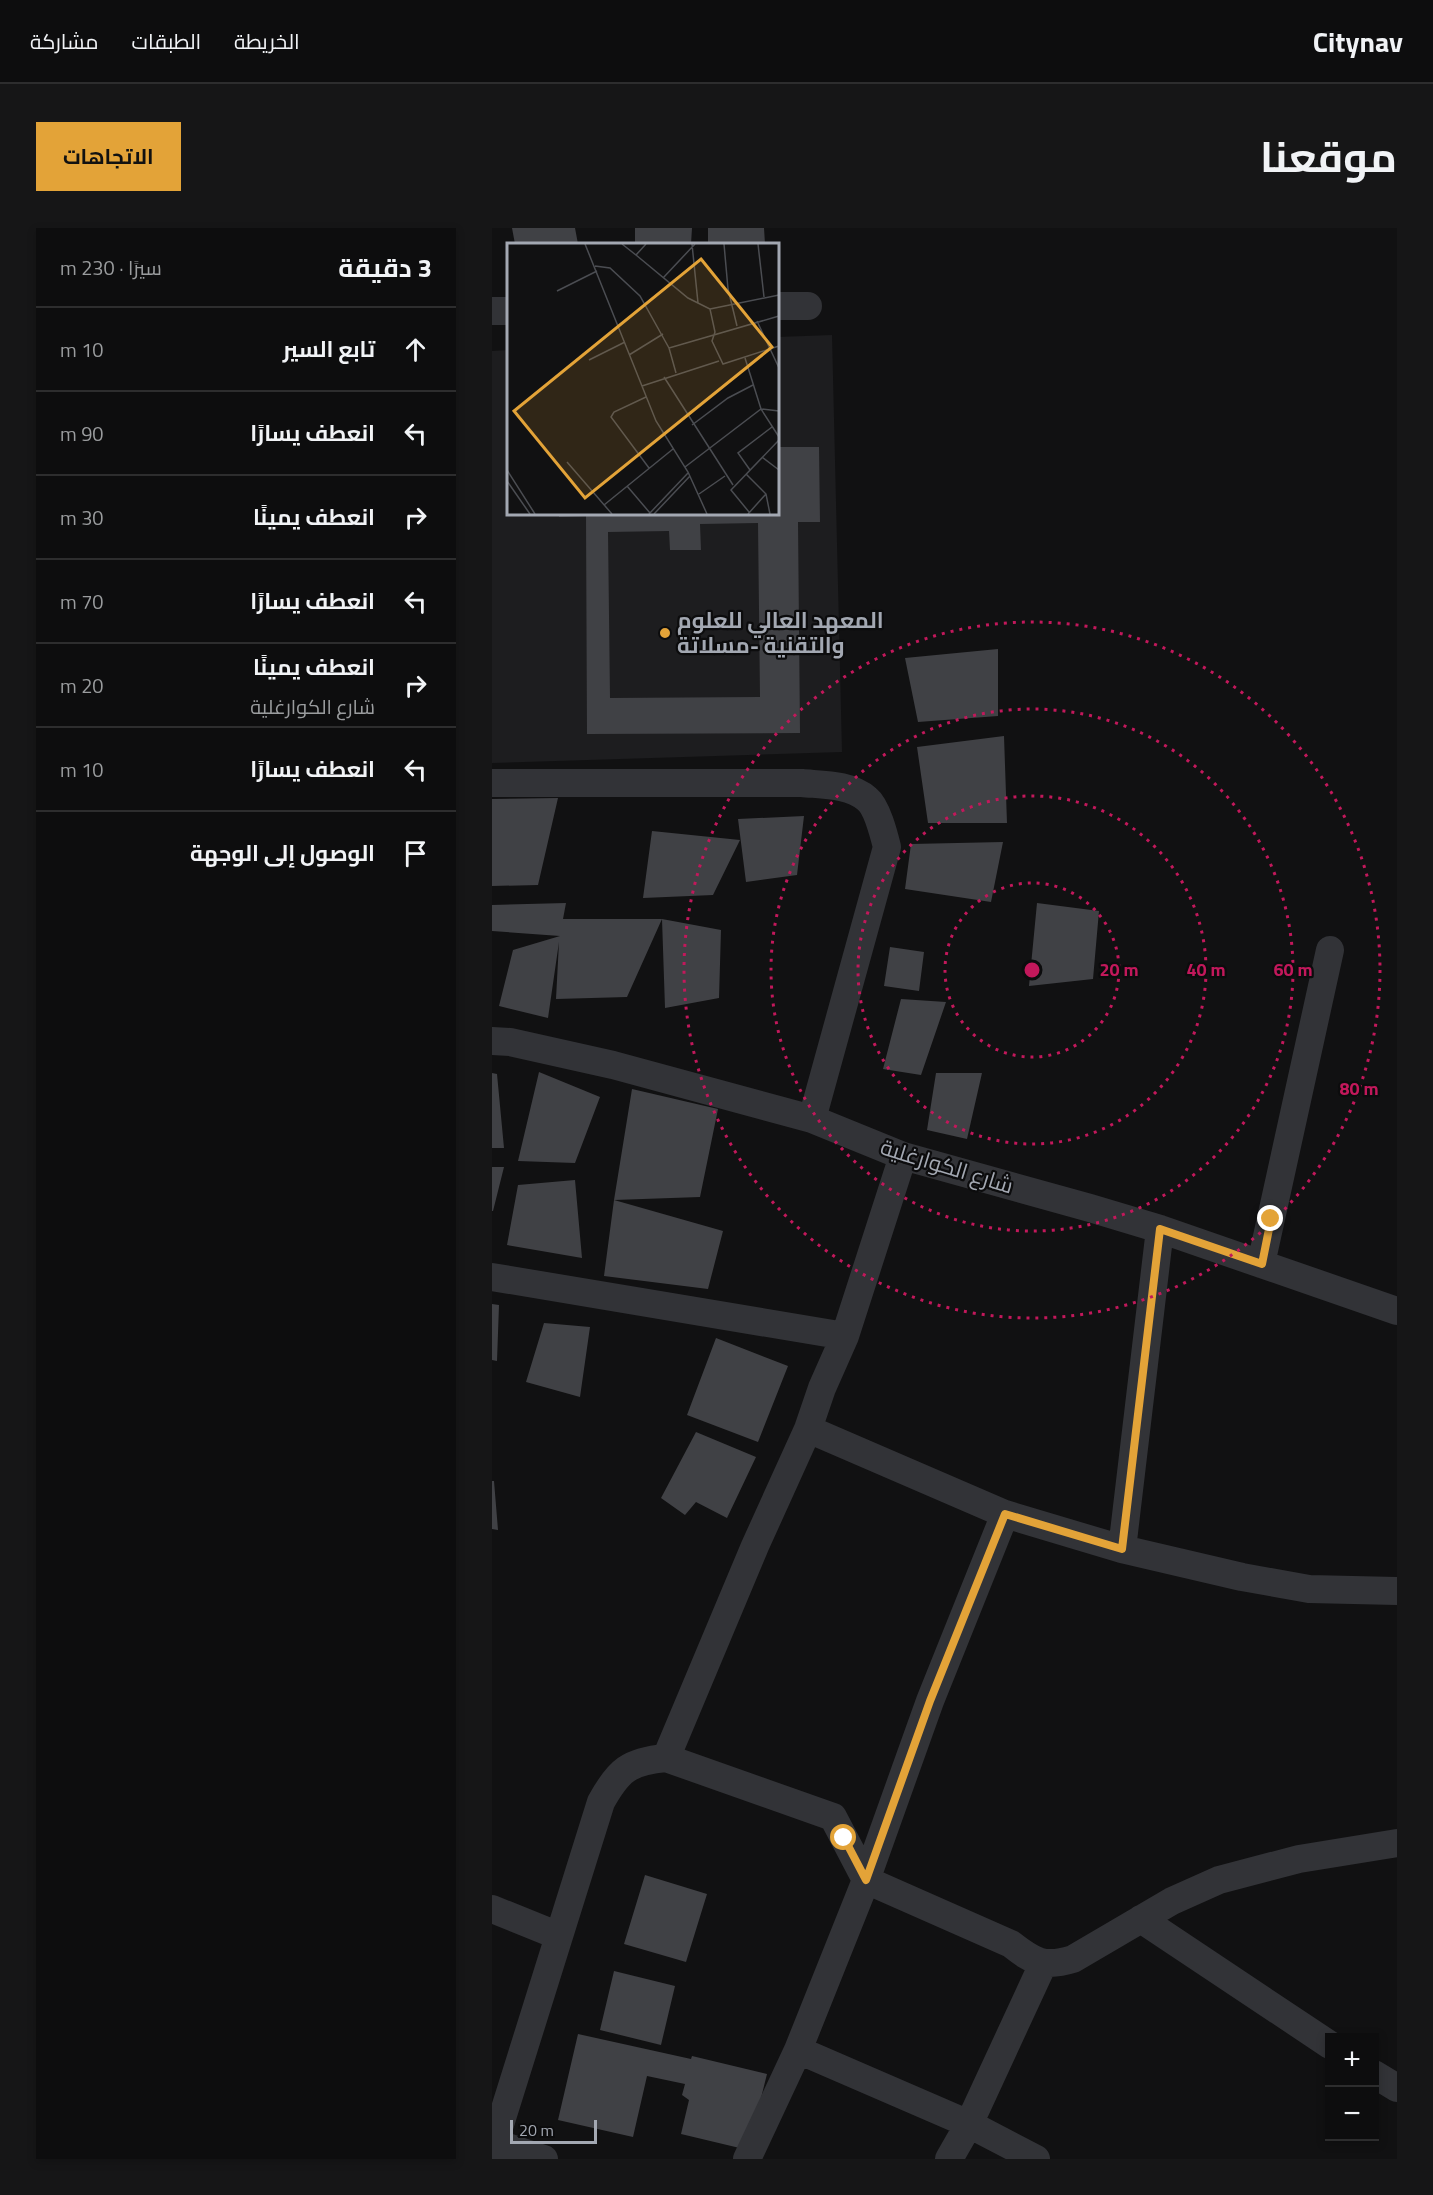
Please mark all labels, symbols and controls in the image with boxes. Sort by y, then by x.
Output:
text: Citynav [1313,20,1403,63]
text: مشاركة [30,25,99,57]
text: الطبقات [132,25,201,57]
text: الخريطة [234,25,300,57]
button: الاتجاهات [36,122,181,191]
text: موقعنا [1260,124,1397,188]
inset map [507,243,778,514]
text: 3 دقيقة [338,248,432,287]
text: سيرًا · 230 m [60,252,162,283]
text: تابع السير [283,332,375,366]
icon: ahead [399,333,432,366]
text: 10 m [60,334,104,365]
text: انعطف يسارًا [250,416,375,450]
icon: left [399,417,432,450]
text: 90 m [60,418,104,449]
text: انعطف يمينًا [253,500,375,534]
icon: right [399,501,432,534]
text: 30 m [60,502,104,533]
text: انعطف يسارًا [250,584,375,618]
icon: left [399,585,432,618]
text: 70 m [60,586,104,617]
place label: المعهد العالي للعلوم والتقنية -مسلاتة [677,603,884,662]
marker: المعهد العالي للعلوم والتقنية -مسلاتة [658,626,672,640]
text: انعطف يمينًا [253,650,375,684]
icon: right [399,669,432,702]
text: 20 m [60,670,104,701]
text: شارع الكوارغلية [250,691,375,722]
text: انعطف يسارًا [250,752,375,786]
icon: left [399,753,432,786]
text: 10 m [60,754,104,785]
text: الوصول إلى الوجهة [190,836,375,870]
icon: arrive [399,837,432,870]
text: 20 m [1099,956,1139,983]
text: 40 m [1186,956,1226,983]
text: 60 m [1273,956,1313,983]
centre of rings [1022,960,1042,980]
text: 80 m [1339,1075,1379,1102]
street label: شارع الكوارغلية [876,1130,1018,1202]
route end [1257,1205,1283,1231]
route start [830,1824,856,1850]
map controls [1325,2033,1379,2141]
button: + [1325,2033,1379,2087]
button: − [1325,2087,1379,2141]
scale bar [510,2117,597,2144]
text: 20 m [519,2118,554,2142]

